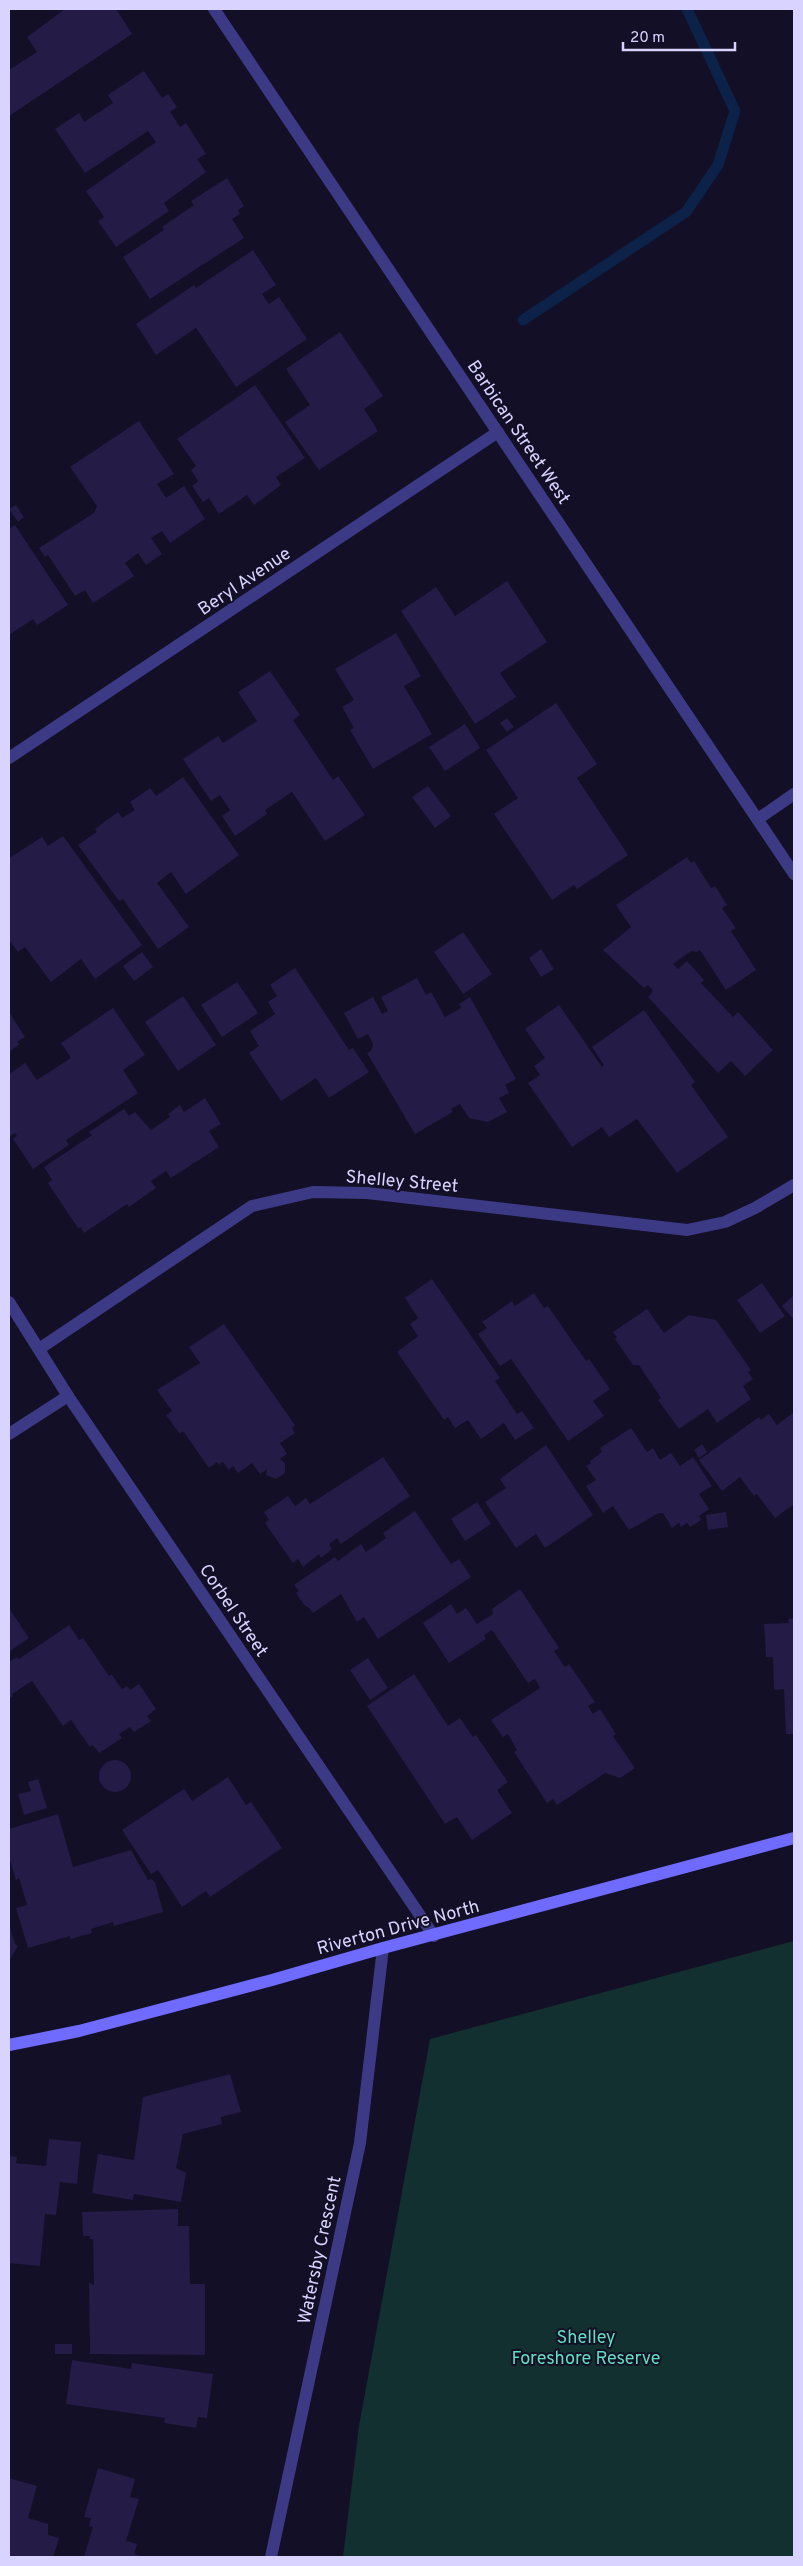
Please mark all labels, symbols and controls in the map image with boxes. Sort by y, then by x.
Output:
scale bar [623,20,736,52]
text: 20 m [630,29,665,48]
street label: Barbican Street West [461,356,575,509]
street label: Beryl Avenue [194,543,296,622]
street label: Shelley Street [345,1166,459,1199]
street label: Corbel Street [193,1560,272,1662]
street label: Riverton Drive North [315,1896,482,1961]
street label: Watersby Crescent [294,2174,347,2327]
park label: Shelley Foreshore Reserve [511,2327,661,2371]

